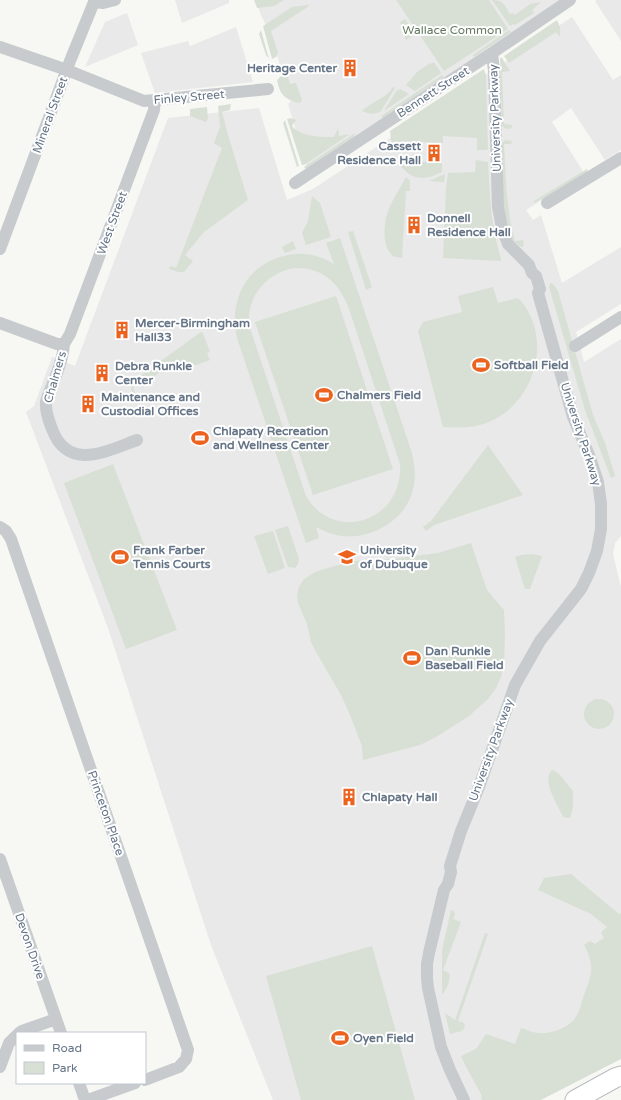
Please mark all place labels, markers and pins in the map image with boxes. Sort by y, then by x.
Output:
building icon: Heritage Center [340,58,360,78]
place label: Heritage Center [247,61,337,76]
place label: Cassett Residence Hall [337,139,421,167]
building icon: Cassett Residence Hall [424,143,444,163]
place label: Donnell Residence Hall [427,211,511,239]
building icon: Donnell Residence Hall [404,215,424,235]
place label: Mercer-Birmingham Hall33 [135,316,250,344]
building icon: Mercer-Birmingham Hall33 [112,320,132,340]
sports icon: Softball Field [471,355,491,375]
place label: Softball Field [494,358,569,372]
place label: Debra Runkle Center [115,359,192,387]
building icon: Debra Runkle Center [92,363,112,383]
sports icon: Chalmers Field [314,385,334,405]
place label: Chalmers Field [337,388,421,402]
place label: Maintenance and Custodial Offices [101,390,200,418]
building icon: Maintenance and Custodial Offices [78,394,98,414]
place label: Chlapaty Recreation and Wellness Center [213,424,329,452]
sports icon: Chlapaty Recreation and Wellness Center [190,428,210,448]
place label: Frank Farber Tennis Courts [132,543,211,571]
place label: University of Dubuque [360,543,428,572]
sports icon: Frank Farber Tennis Courts [110,547,130,567]
school or university icon: University of Dubuque [337,547,357,567]
place label: Dan Runkle Baseball Field [425,644,504,672]
sports icon: Dan Runkle Baseball Field [402,648,422,668]
building icon: Chlapaty Hall [339,787,359,807]
place label: Chlapaty Hall [362,790,437,805]
sports icon: Oyen Field [330,1028,350,1048]
place label: Oyen Field [353,1031,414,1046]

